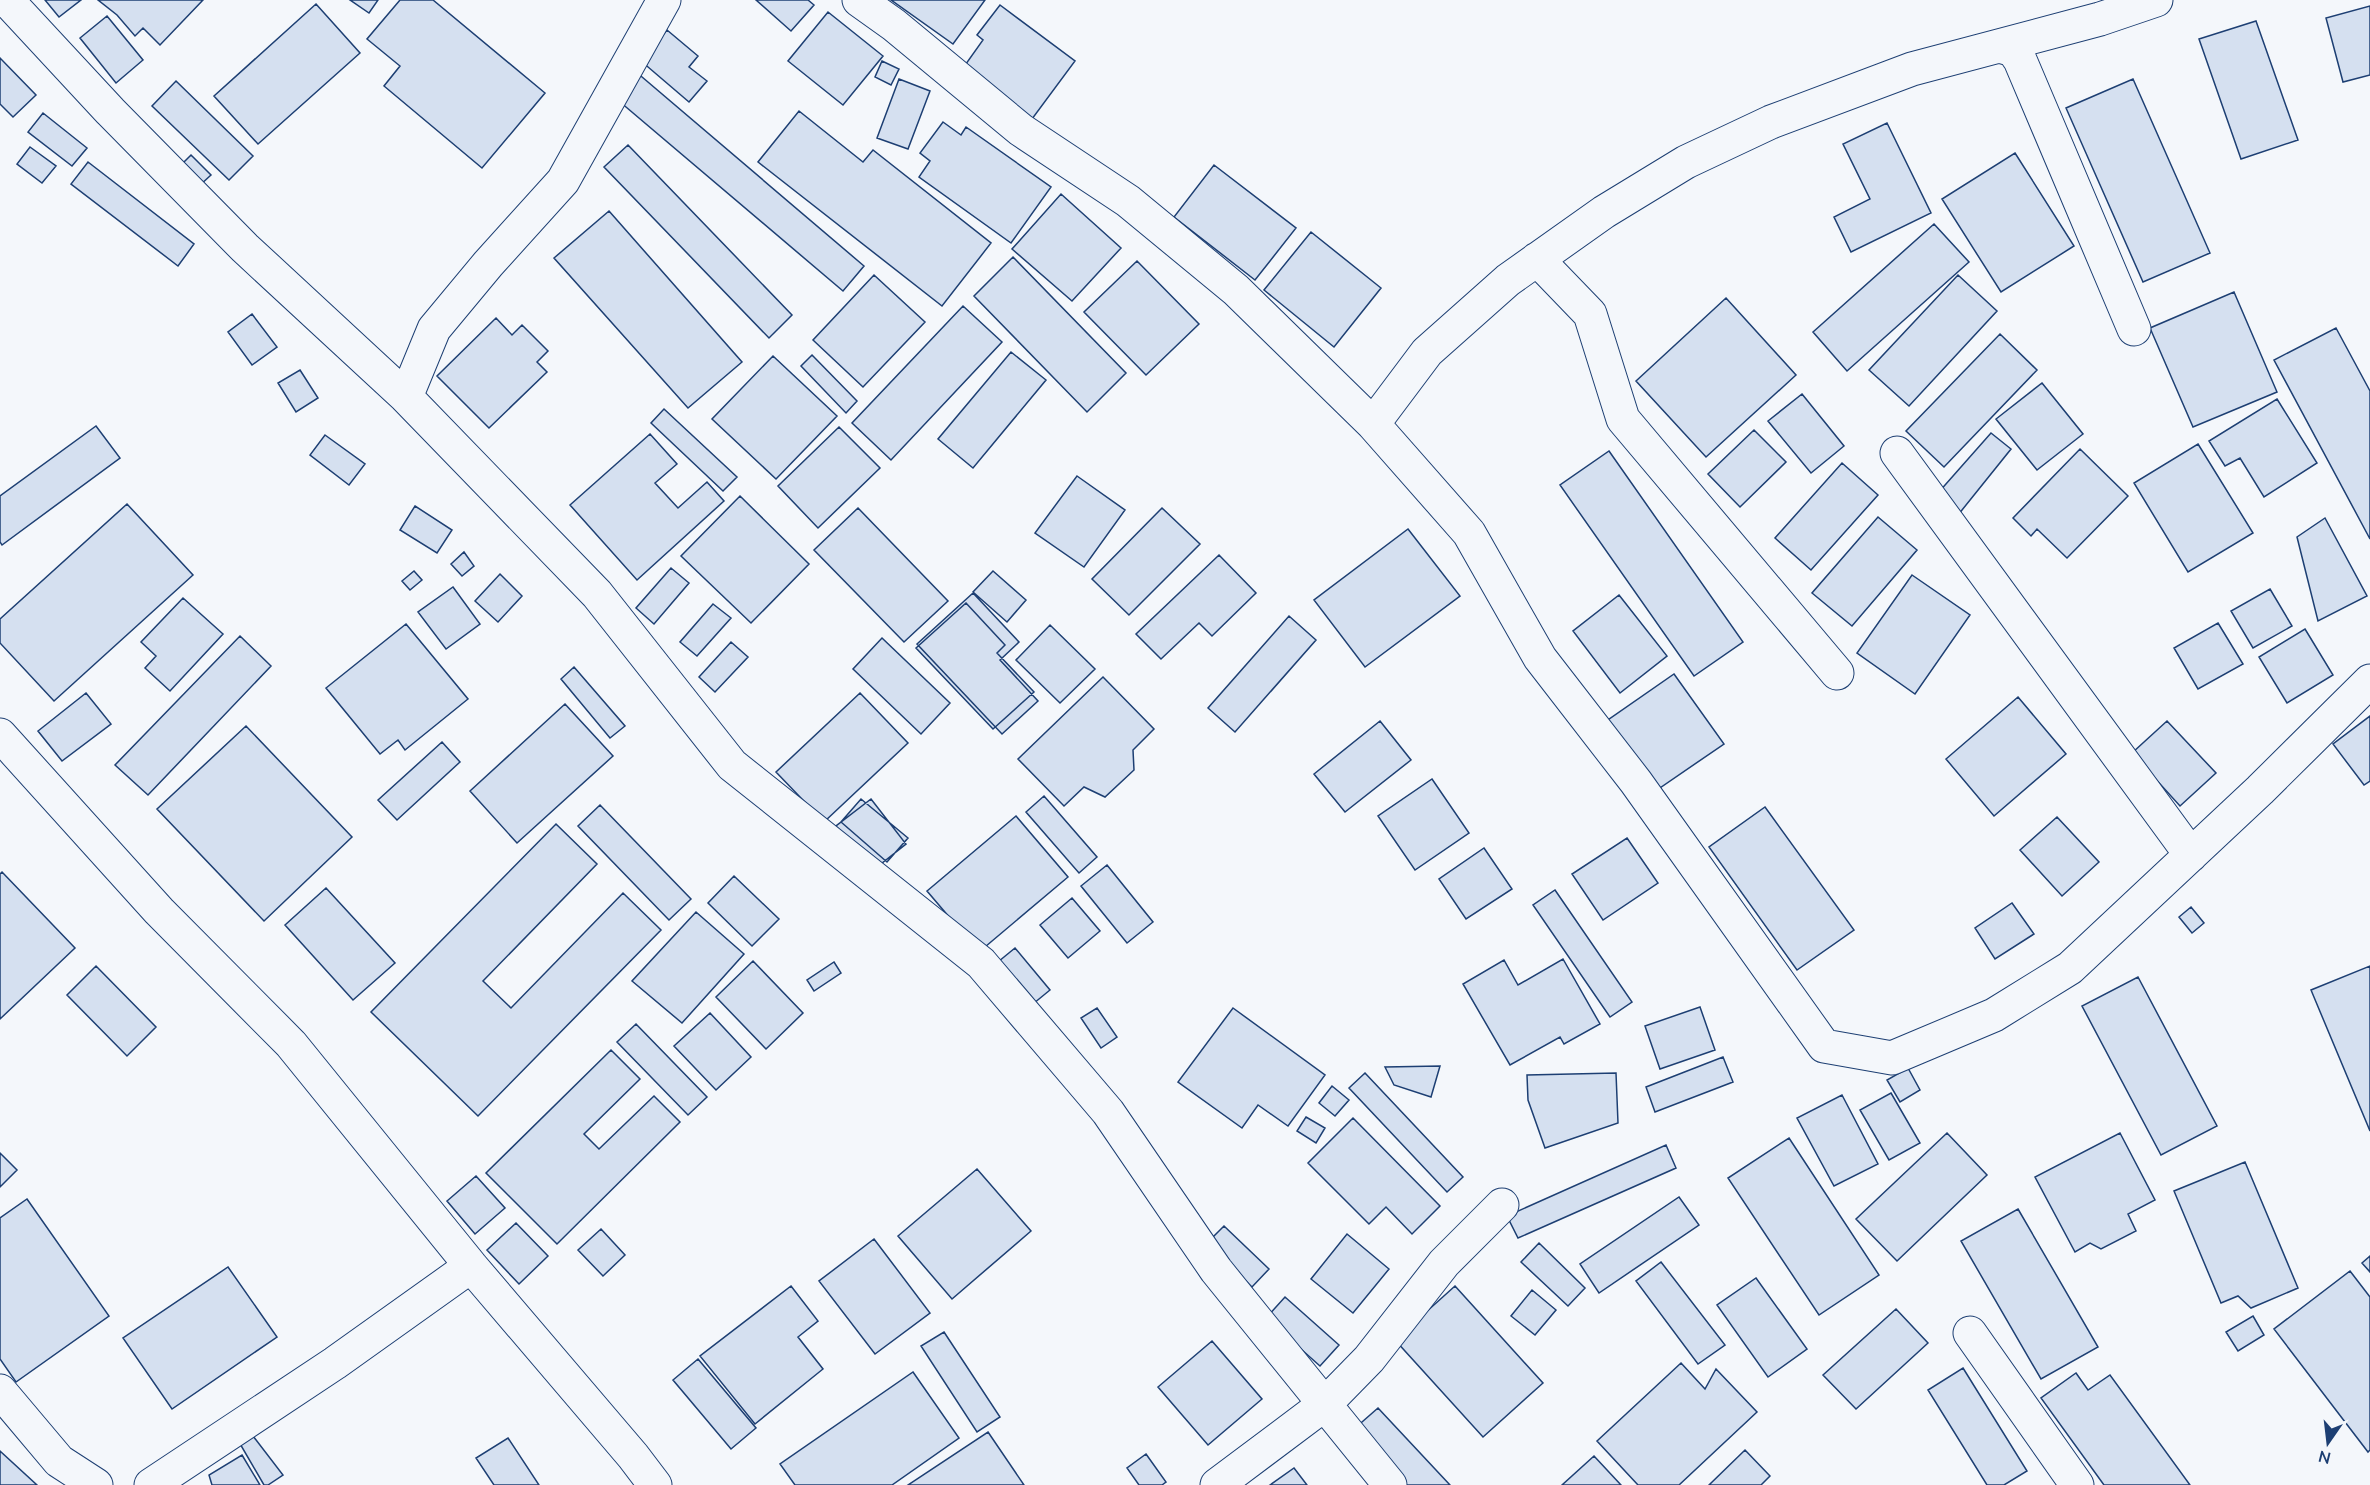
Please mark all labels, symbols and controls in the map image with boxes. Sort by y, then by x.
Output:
north arrow [2298,1413,2358,1473]
text: N [2316,1444,2333,1469]

